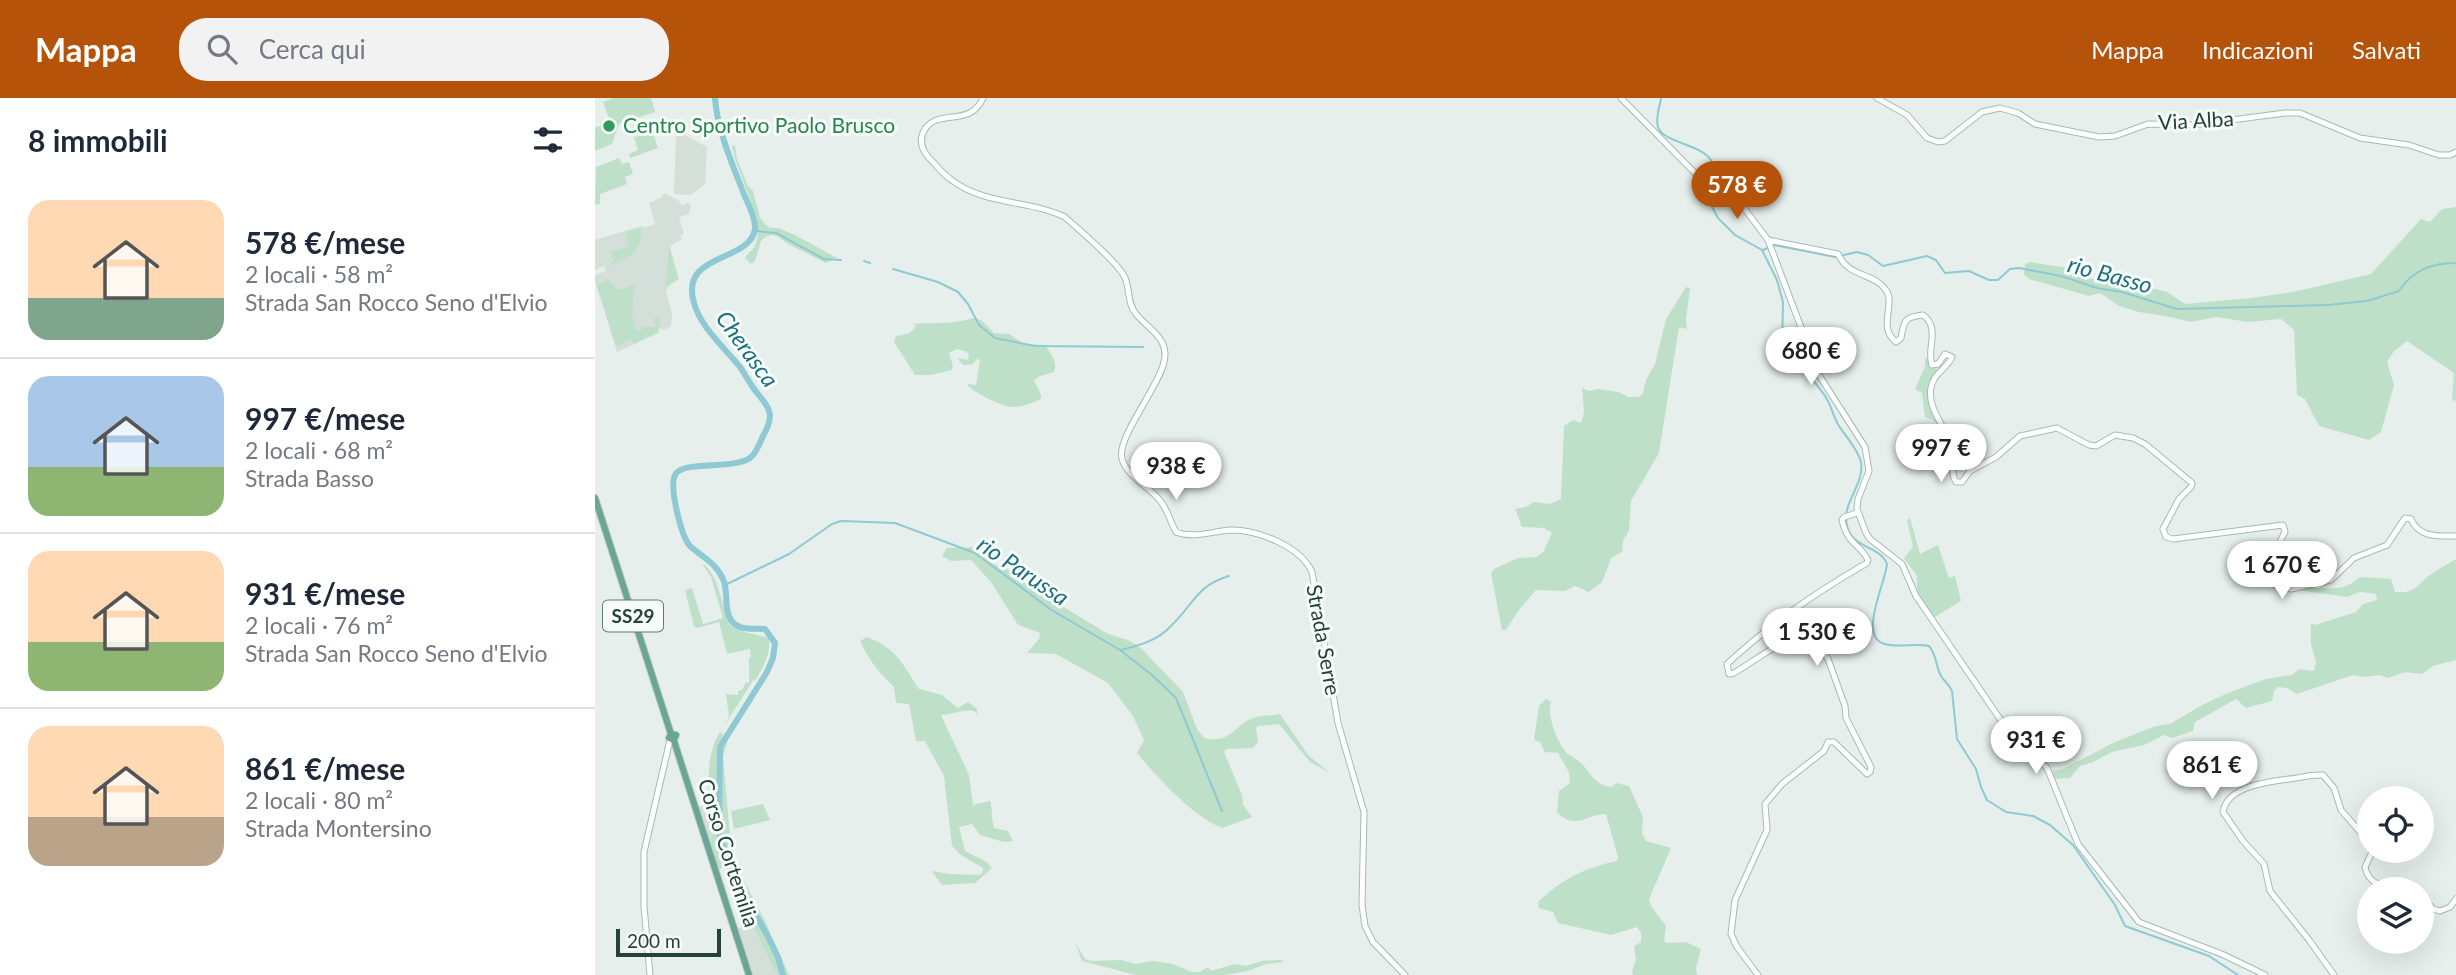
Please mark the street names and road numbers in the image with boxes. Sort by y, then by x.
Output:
street label: Via Alba [2157,105,2234,134]
street label: Strada Serre [1302,582,1347,697]
road number: SS29 [603,601,663,632]
street label: Corso Cortemilia [694,775,765,930]

